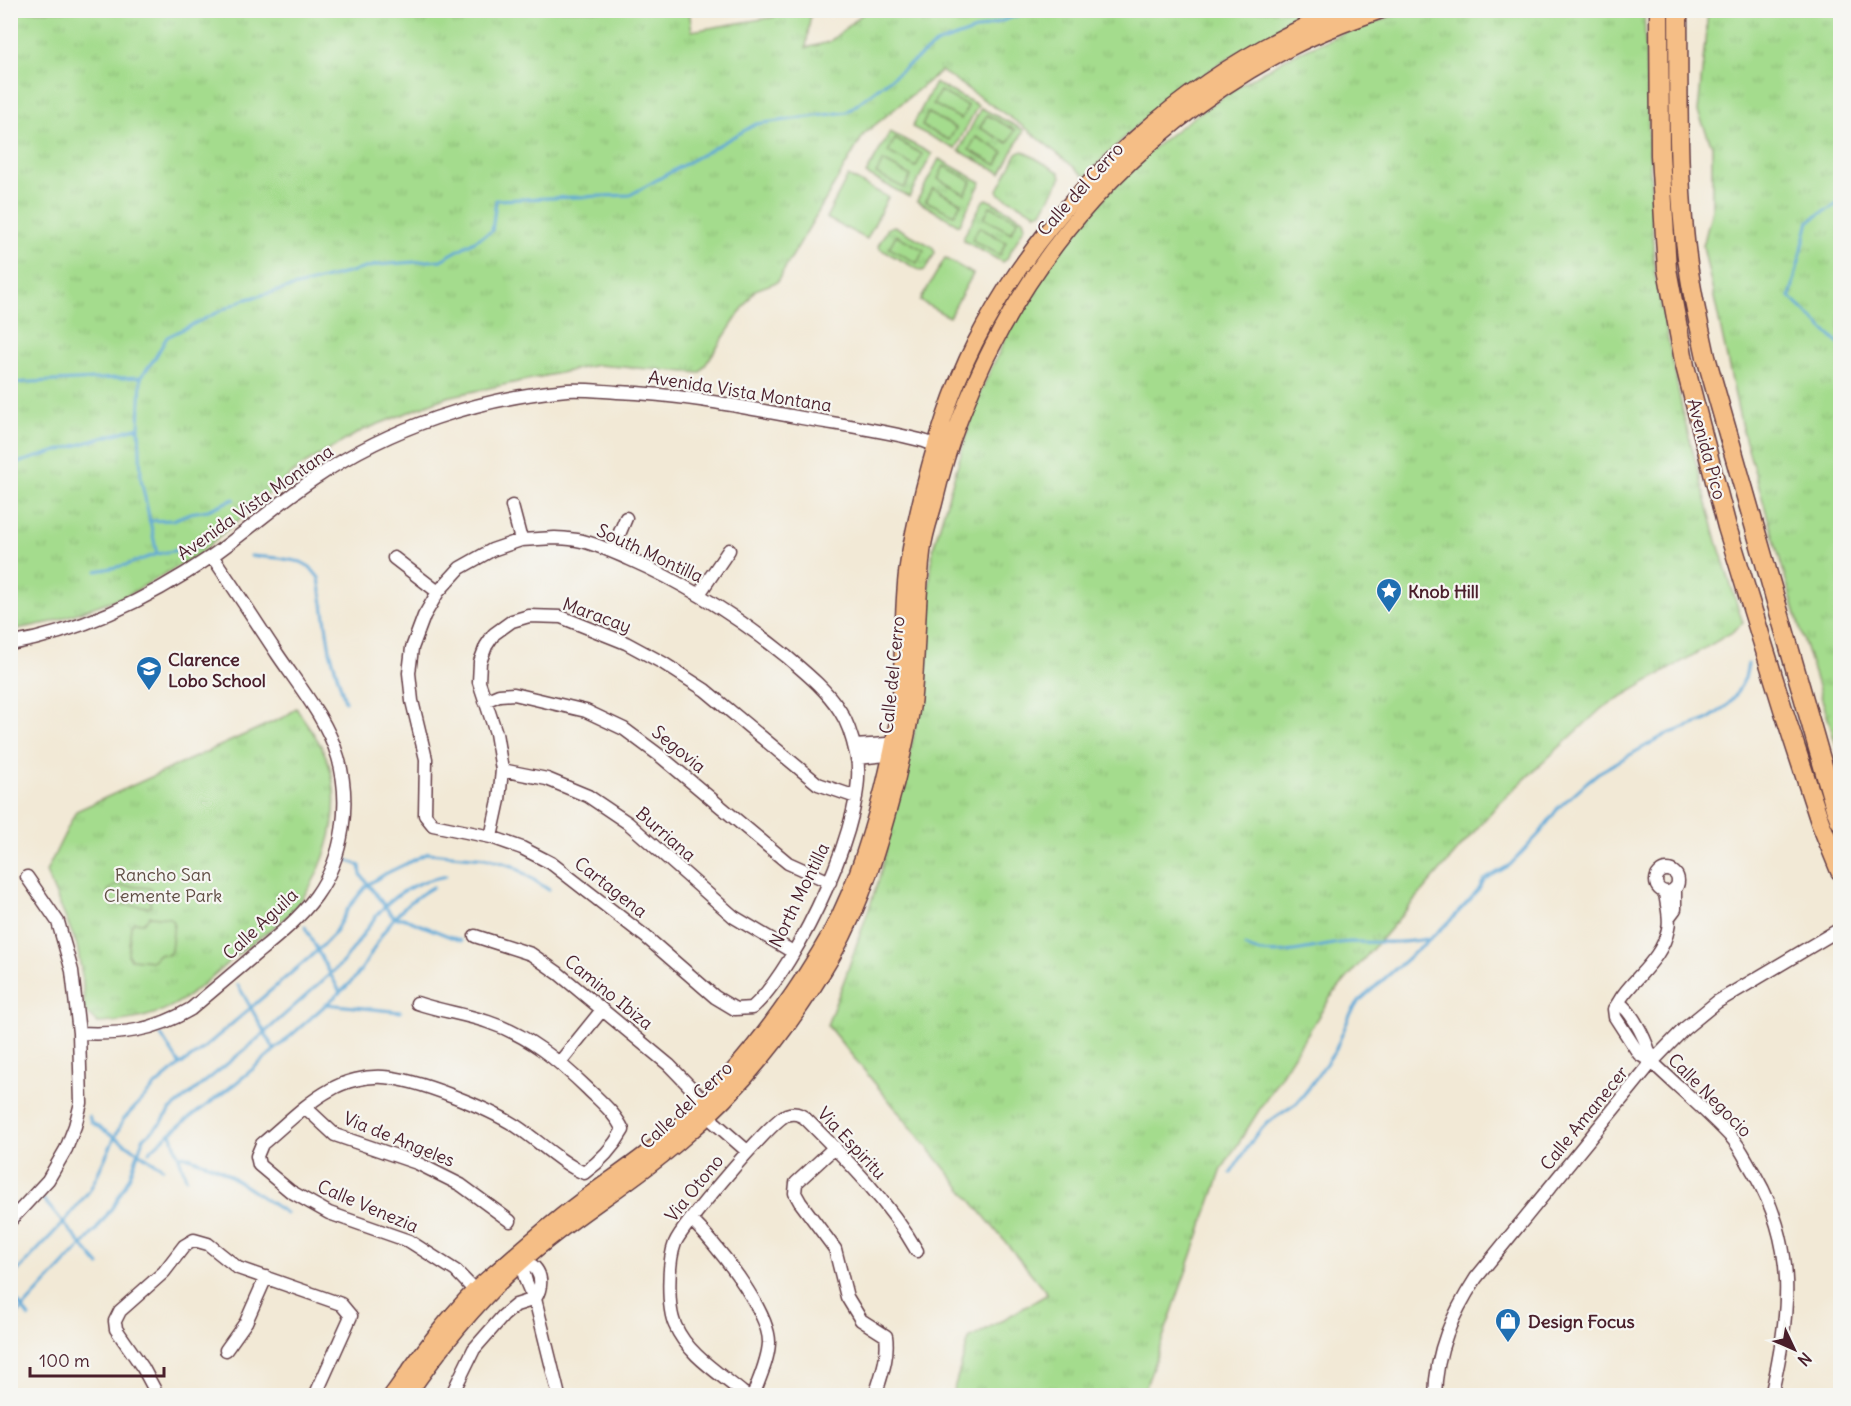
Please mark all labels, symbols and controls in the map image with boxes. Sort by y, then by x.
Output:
street label: Calle del Cerro [1032,137,1128,241]
street label: Avenida Vista Montana [647,365,833,417]
street label: Avenida Pico [1683,396,1731,502]
street label: Avenida Vista Montana [172,439,338,565]
street label: South Montilla [593,518,707,588]
place icon: Knob Hill [1374,576,1404,614]
place label: Knob Hill [1408,580,1479,603]
street label: Maracay [559,592,635,638]
street label: Calle del Cerro [874,615,910,735]
place label: Clarence Lobo School [168,648,266,692]
school or university icon: Clarence Lobo School [134,654,164,692]
street label: Segovia [647,720,711,778]
street label: Burriana [631,802,701,866]
street label: North Montilla [764,839,834,951]
street label: Cartagena [570,851,652,923]
park label: Rancho San Clemente Park [104,863,222,907]
street label: Calle Aguila [218,883,302,965]
street label: Camino Ibiza [560,949,658,1035]
street label: Calle Negocio [1663,1048,1757,1142]
street label: Calle del Cerro [635,1056,737,1154]
street label: Calle Amanecer [1535,1061,1634,1175]
street label: Via Espiritu [813,1102,891,1184]
street label: Via de Angeles [340,1106,458,1172]
street label: Via Otono [660,1149,728,1227]
street label: Calle Venezia [314,1174,422,1238]
shop icon: Design Focus [1493,1306,1523,1344]
place label: Design Focus [1528,1310,1635,1333]
north arrow [1764,1319,1824,1379]
scale bar [30,1340,164,1378]
text: N [1794,1348,1816,1370]
text: 100 m [39,1349,90,1372]

